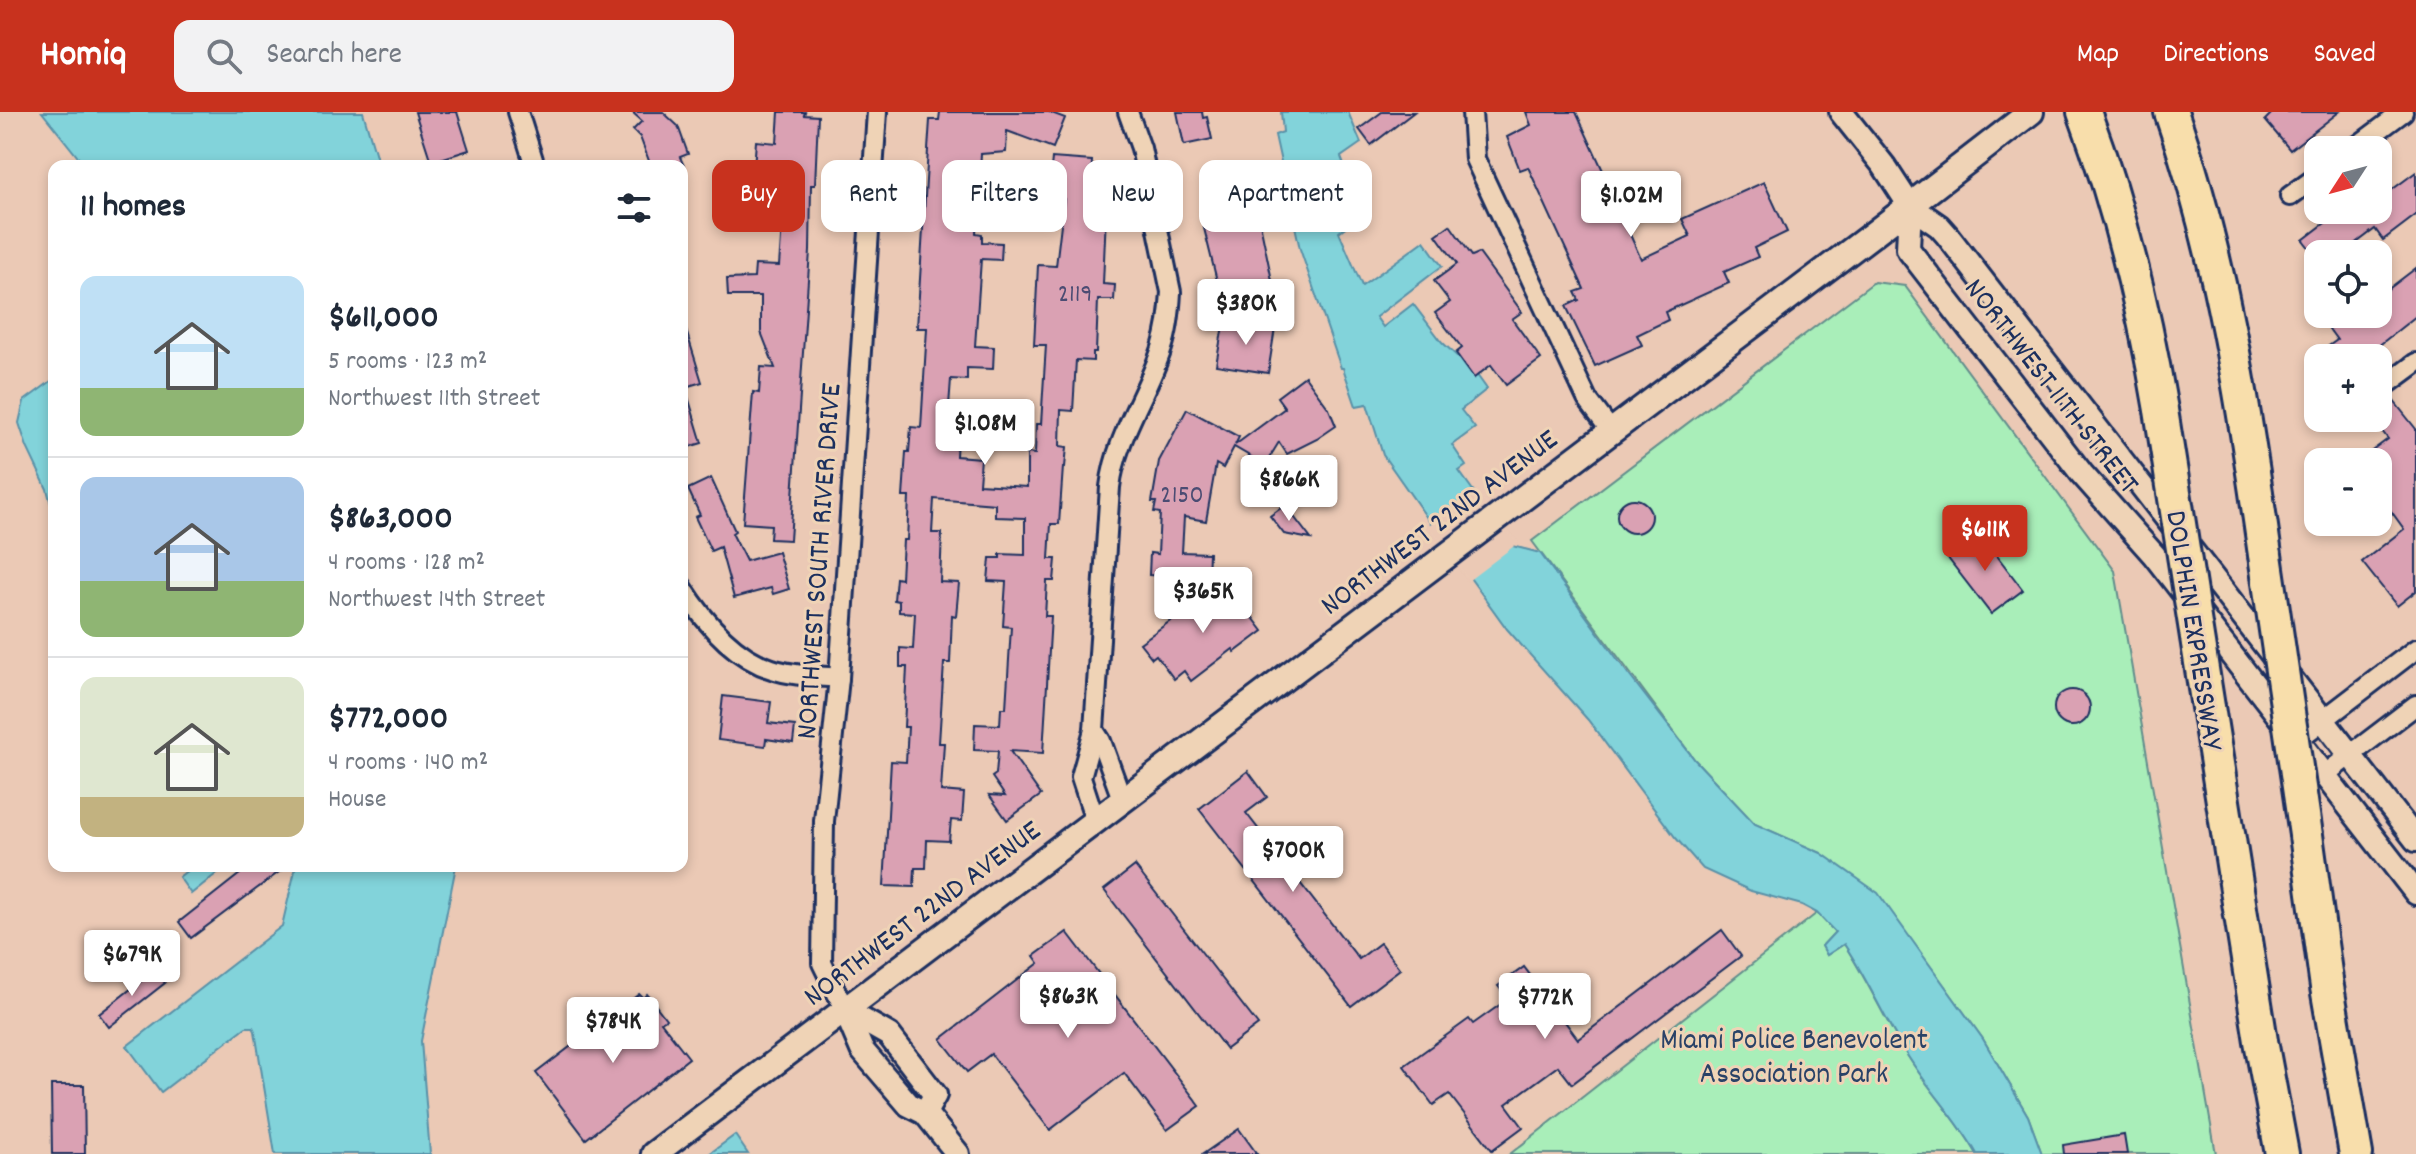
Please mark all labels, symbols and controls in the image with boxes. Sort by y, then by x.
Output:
search box [174,20,734,92]
text: Homiq [40,29,126,84]
icon: search [202,34,246,78]
text: Search here [266,35,402,78]
text: Map [2077,36,2119,76]
text: Directions [2163,36,2269,76]
text: Saved [2313,36,2376,76]
north arrow [2304,136,2392,224]
map controls [2304,136,2392,536]
chip: Buy [712,160,805,232]
chip: Rent [821,160,926,232]
chip: Filters [942,160,1067,232]
chip: New [1083,160,1183,232]
chip: Apartment [1199,160,1372,232]
pin: $1.02M [1566,171,1696,239]
text: $1.02M [1599,178,1663,215]
text: 11 homes [80,184,186,233]
icon: filters [612,186,656,230]
button: locate [2304,240,2392,328]
street label: NORTHWEST 11TH STREET [1951,271,2147,505]
house number: 2119 [1058,277,1092,314]
pin: $380K [1190,279,1302,347]
text: $380K [1215,286,1277,323]
text: $611,000 [328,295,439,344]
icon: home [144,308,240,404]
text: 5 rooms · 123 m² [328,344,487,381]
button: + [2304,344,2392,432]
text: Northwest 11th Street [328,381,540,418]
street label: NORTHWEST SOUTH RIVER DRIVE [788,381,855,741]
pin: $1.08M [920,399,1050,467]
text: $1.08M [953,406,1017,443]
street label: NORTHWEST 22ND AVENUE [1313,421,1569,628]
button: − [2304,448,2392,536]
pin: $866K [1233,455,1345,523]
text: $866K [1258,462,1320,499]
house number: 2150 [1160,478,1204,515]
text: $863,000 [328,496,453,545]
pin: $611K [1929,505,2041,573]
street label: DOLPHIN EXPRESSWAY [2151,508,2232,755]
icon: home [144,509,240,605]
text: $611K [1960,512,2010,549]
text: 4 rooms · 128 m² [328,545,485,582]
pin: $365K [1147,567,1259,635]
text: $365K [1172,574,1234,611]
text: Northwest 14th Street [328,582,545,619]
text: $772,000 [328,696,448,745]
icon: home [144,709,240,805]
text: 4 rooms · 140 m² [328,745,488,782]
text: House [328,782,386,819]
street label: NORTHWEST 22ND AVENUE [796,812,1052,1019]
pin: $700K [1237,826,1349,894]
text: $700K [1261,833,1325,870]
pin: $679K [76,930,188,998]
text: $679K [102,937,162,974]
pin: $863K [1012,972,1124,1040]
pin: $772K [1489,973,1601,1041]
text: $863K [1038,979,1098,1016]
text: $772K [1517,980,1573,1017]
pin: $784K [557,997,669,1065]
text: $784K [585,1004,641,1041]
park label: Miami Police Benevolent Association Park [1660,1021,1928,1098]

